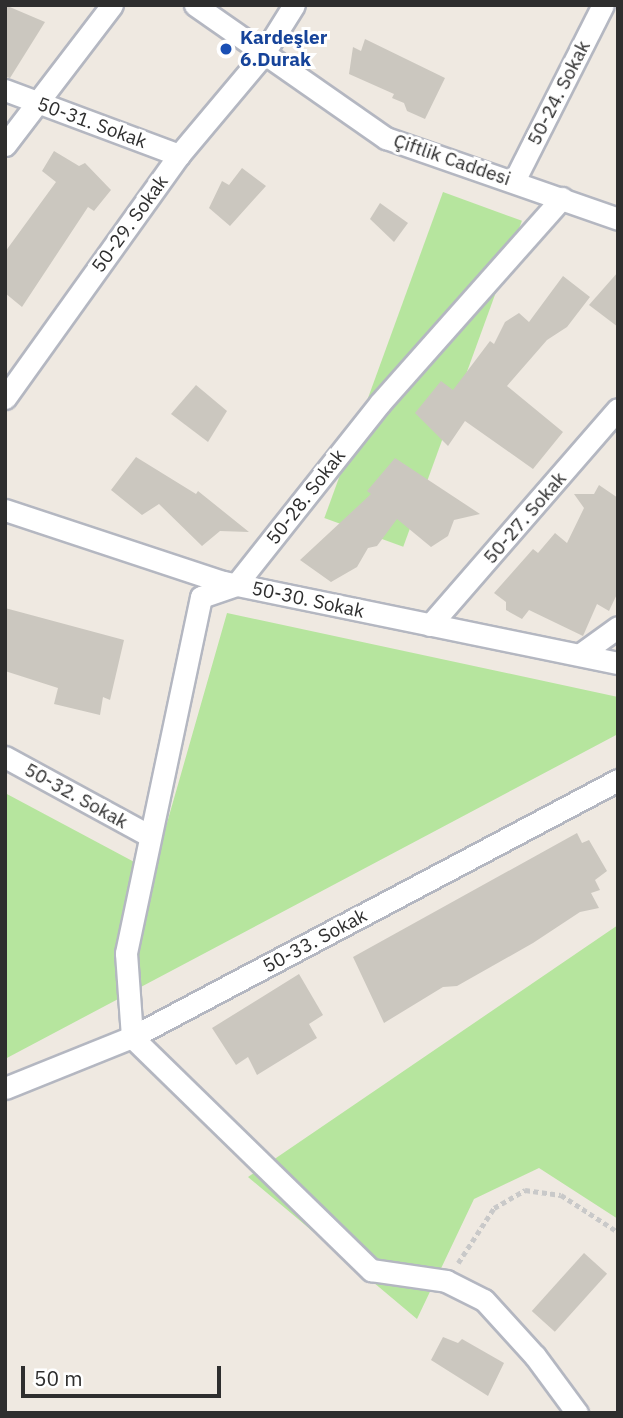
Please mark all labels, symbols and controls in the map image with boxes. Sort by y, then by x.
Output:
place label: Kardeşler 6.Durak [240,27,327,71]
street label: 50-24. Sokak [523,37,595,149]
marker: Kardeşler 6.Durak [218,41,234,57]
street label: 50-31. Sokak [34,93,150,153]
street label: Çiftlik Caddesi [391,129,513,191]
street label: 50-29. Sokak [87,171,173,277]
street label: 50-28. Sokak [262,445,350,549]
street label: 50-27. Sokak [479,467,571,569]
street label: 50-30. Sokak [250,577,366,623]
street label: 50-32. Sokak [20,758,132,834]
street label: 50-33. Sokak [259,904,371,978]
scale bar [24,1352,224,1396]
text: 50 m [34,1364,83,1392]

